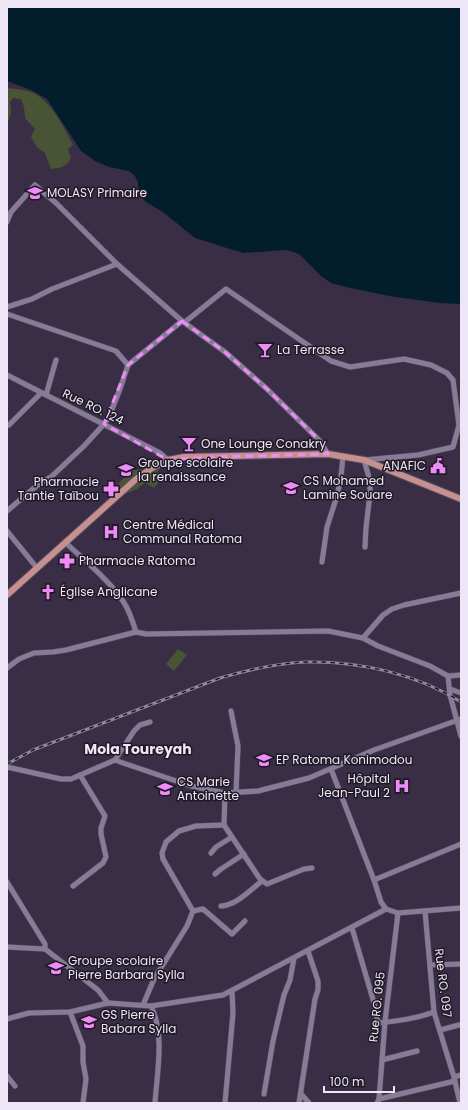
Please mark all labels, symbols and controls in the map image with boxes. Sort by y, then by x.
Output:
school or university icon: MOLASY Primaire [26,184,44,202]
place label: MOLASY Primaire [47,184,147,201]
bar icon: La Terrasse [256,341,274,359]
place label: La Terrasse [277,341,344,358]
street label: Rue RO. 124 [60,384,127,429]
bar icon: One Lounge Conakry [180,435,198,453]
place label: One Lounge Conakry [201,435,326,452]
place label: Groupe scolaire la renaissance [138,454,233,485]
place label: ANAFIC [383,457,426,474]
public building icon: ANAFIC [429,457,447,475]
school or university icon: Groupe scolaire la renaissance [117,461,135,479]
place label: CS Mohamed Lamine Souare [303,472,392,503]
place label: Pharmacie Tantie Taïbou [18,473,99,504]
school or university icon: CS Mohamed Lamine Souare [282,479,300,497]
pharmacy icon: Pharmacie Tantie Taïbou [102,480,120,498]
place label: Centre Médical Communal Ratoma [123,516,242,547]
hospital icon: Centre Médical Communal Ratoma [102,523,120,541]
pharmacy icon: Pharmacie Ratoma [58,552,76,570]
place label: Pharmacie Ratoma [79,552,196,569]
church icon: Église Anglicane [39,583,57,601]
place label: Église Anglicane [60,583,157,600]
district label: Mola Toureyah [84,739,192,759]
school or university icon: EP Ratoma Konimodou [255,751,273,769]
place label: EP Ratoma Konimodou [276,751,412,768]
place label: Hôpital Jean-Paul 2 [318,770,390,801]
place label: CS Marie Antoinette [177,773,239,804]
hospital icon: Hôpital Jean-Paul 2 [393,777,411,795]
school or university icon: CS Marie Antoinette [156,780,174,798]
street label: Rue RO. 097 [431,947,456,1019]
place label: Groupe scolaire Pierre Barbara Sylla [68,952,185,983]
school or university icon: Groupe scolaire Pierre Barbara Sylla [47,959,65,977]
street label: Rue RO. 095 [364,971,389,1043]
place label: GS Pierre Babara Sylla [101,1006,176,1037]
school or university icon: GS Pierre Babara Sylla [80,1013,98,1031]
scale bar [324,1068,394,1094]
text: 100 m [330,1073,364,1090]

